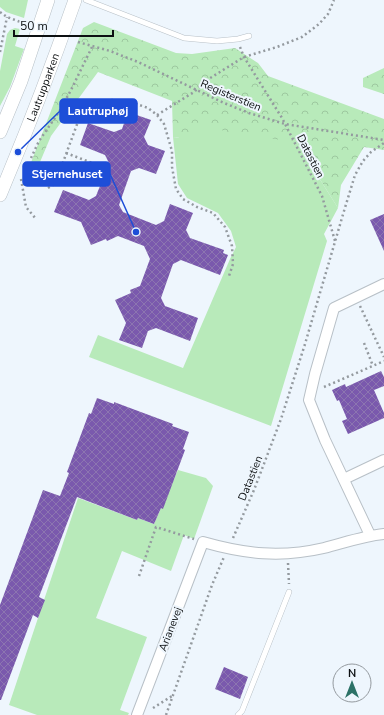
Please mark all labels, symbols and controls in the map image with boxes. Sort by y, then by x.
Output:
scale bar [14,12,113,38]
text: 50 m [20,18,48,34]
street label: Lautrupparken [24,51,63,124]
street label: Registerstien [198,76,263,115]
callout: Lautruphøj [60,99,137,123]
text: Lautruphøj [68,103,128,119]
street label: Datastien [293,132,328,181]
callout: Stjernehuset [23,162,110,186]
text: Stjernehuset [32,166,103,182]
street label: Datastien [235,453,266,503]
street label: Arianevej [155,605,186,654]
north arrow [332,663,372,703]
text: N [348,666,356,681]

